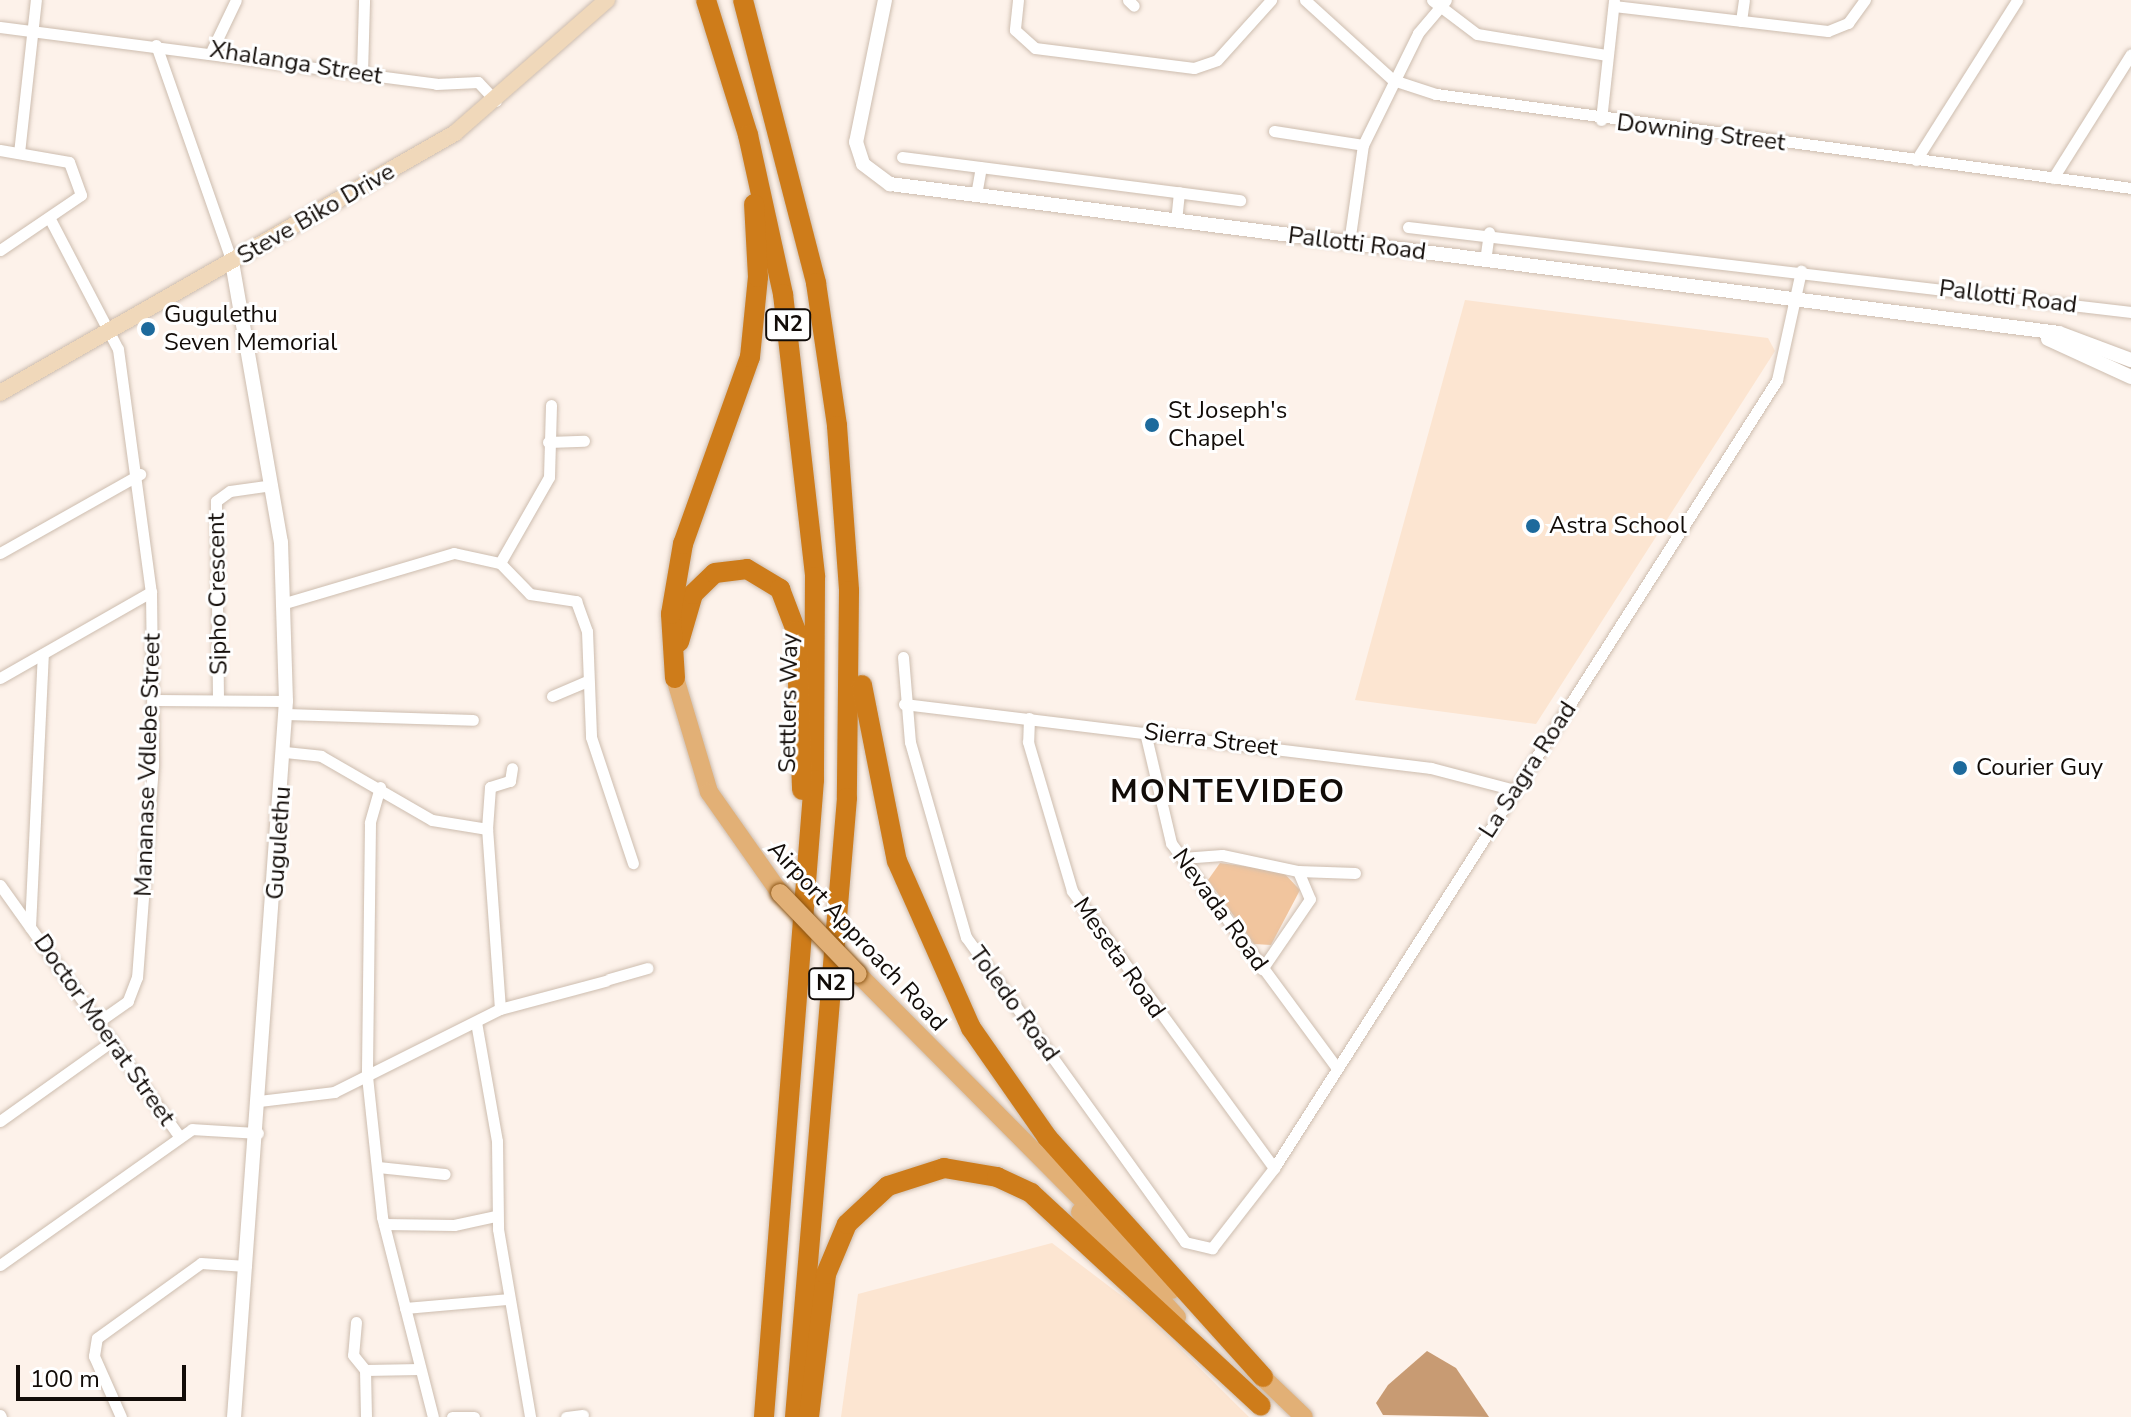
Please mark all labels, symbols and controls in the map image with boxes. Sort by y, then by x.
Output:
street label: Xhalanga Street [208,35,384,91]
street label: Downing Street [1615,108,1787,158]
street label: Steve Biko Drive [232,157,400,271]
street label: Pallotti Road [1286,221,1428,267]
street label: Pallotti Road [1937,274,2079,320]
place label: Gugulethu Seven Memorial [164,301,337,357]
road number: N2 [764,307,812,343]
marker: Gugulethu Seven Memorial [139,320,157,338]
place label: St Joseph's Chapel [1168,397,1287,453]
marker: St Joseph's Chapel [1143,416,1161,434]
place label: Astra School [1549,512,1687,540]
street label: Sipho Crescent [202,513,234,675]
marker: Astra School [1524,517,1542,535]
street label: Mananase Vdlebe Street [129,633,167,897]
street label: Settlers Way [773,633,805,773]
street label: La Sagra Road [1473,696,1583,844]
street label: Sierra Street [1142,718,1280,762]
place label: Courier Guy [1976,754,2103,782]
marker: Courier Guy [1951,759,1969,777]
district label: MONTEVIDEO [1110,773,1346,811]
street label: Gugulethu [261,785,297,901]
street label: Airport Approach Road [761,835,953,1037]
street label: Nevada Road [1166,843,1274,977]
street label: Meseta Road [1067,892,1171,1024]
street label: Doctor Moerat Street [27,929,181,1131]
street label: Toledo Road [963,941,1065,1067]
road number: N2 [807,966,855,1002]
scale bar [20,1349,190,1399]
text: 100 m [30,1363,100,1395]

